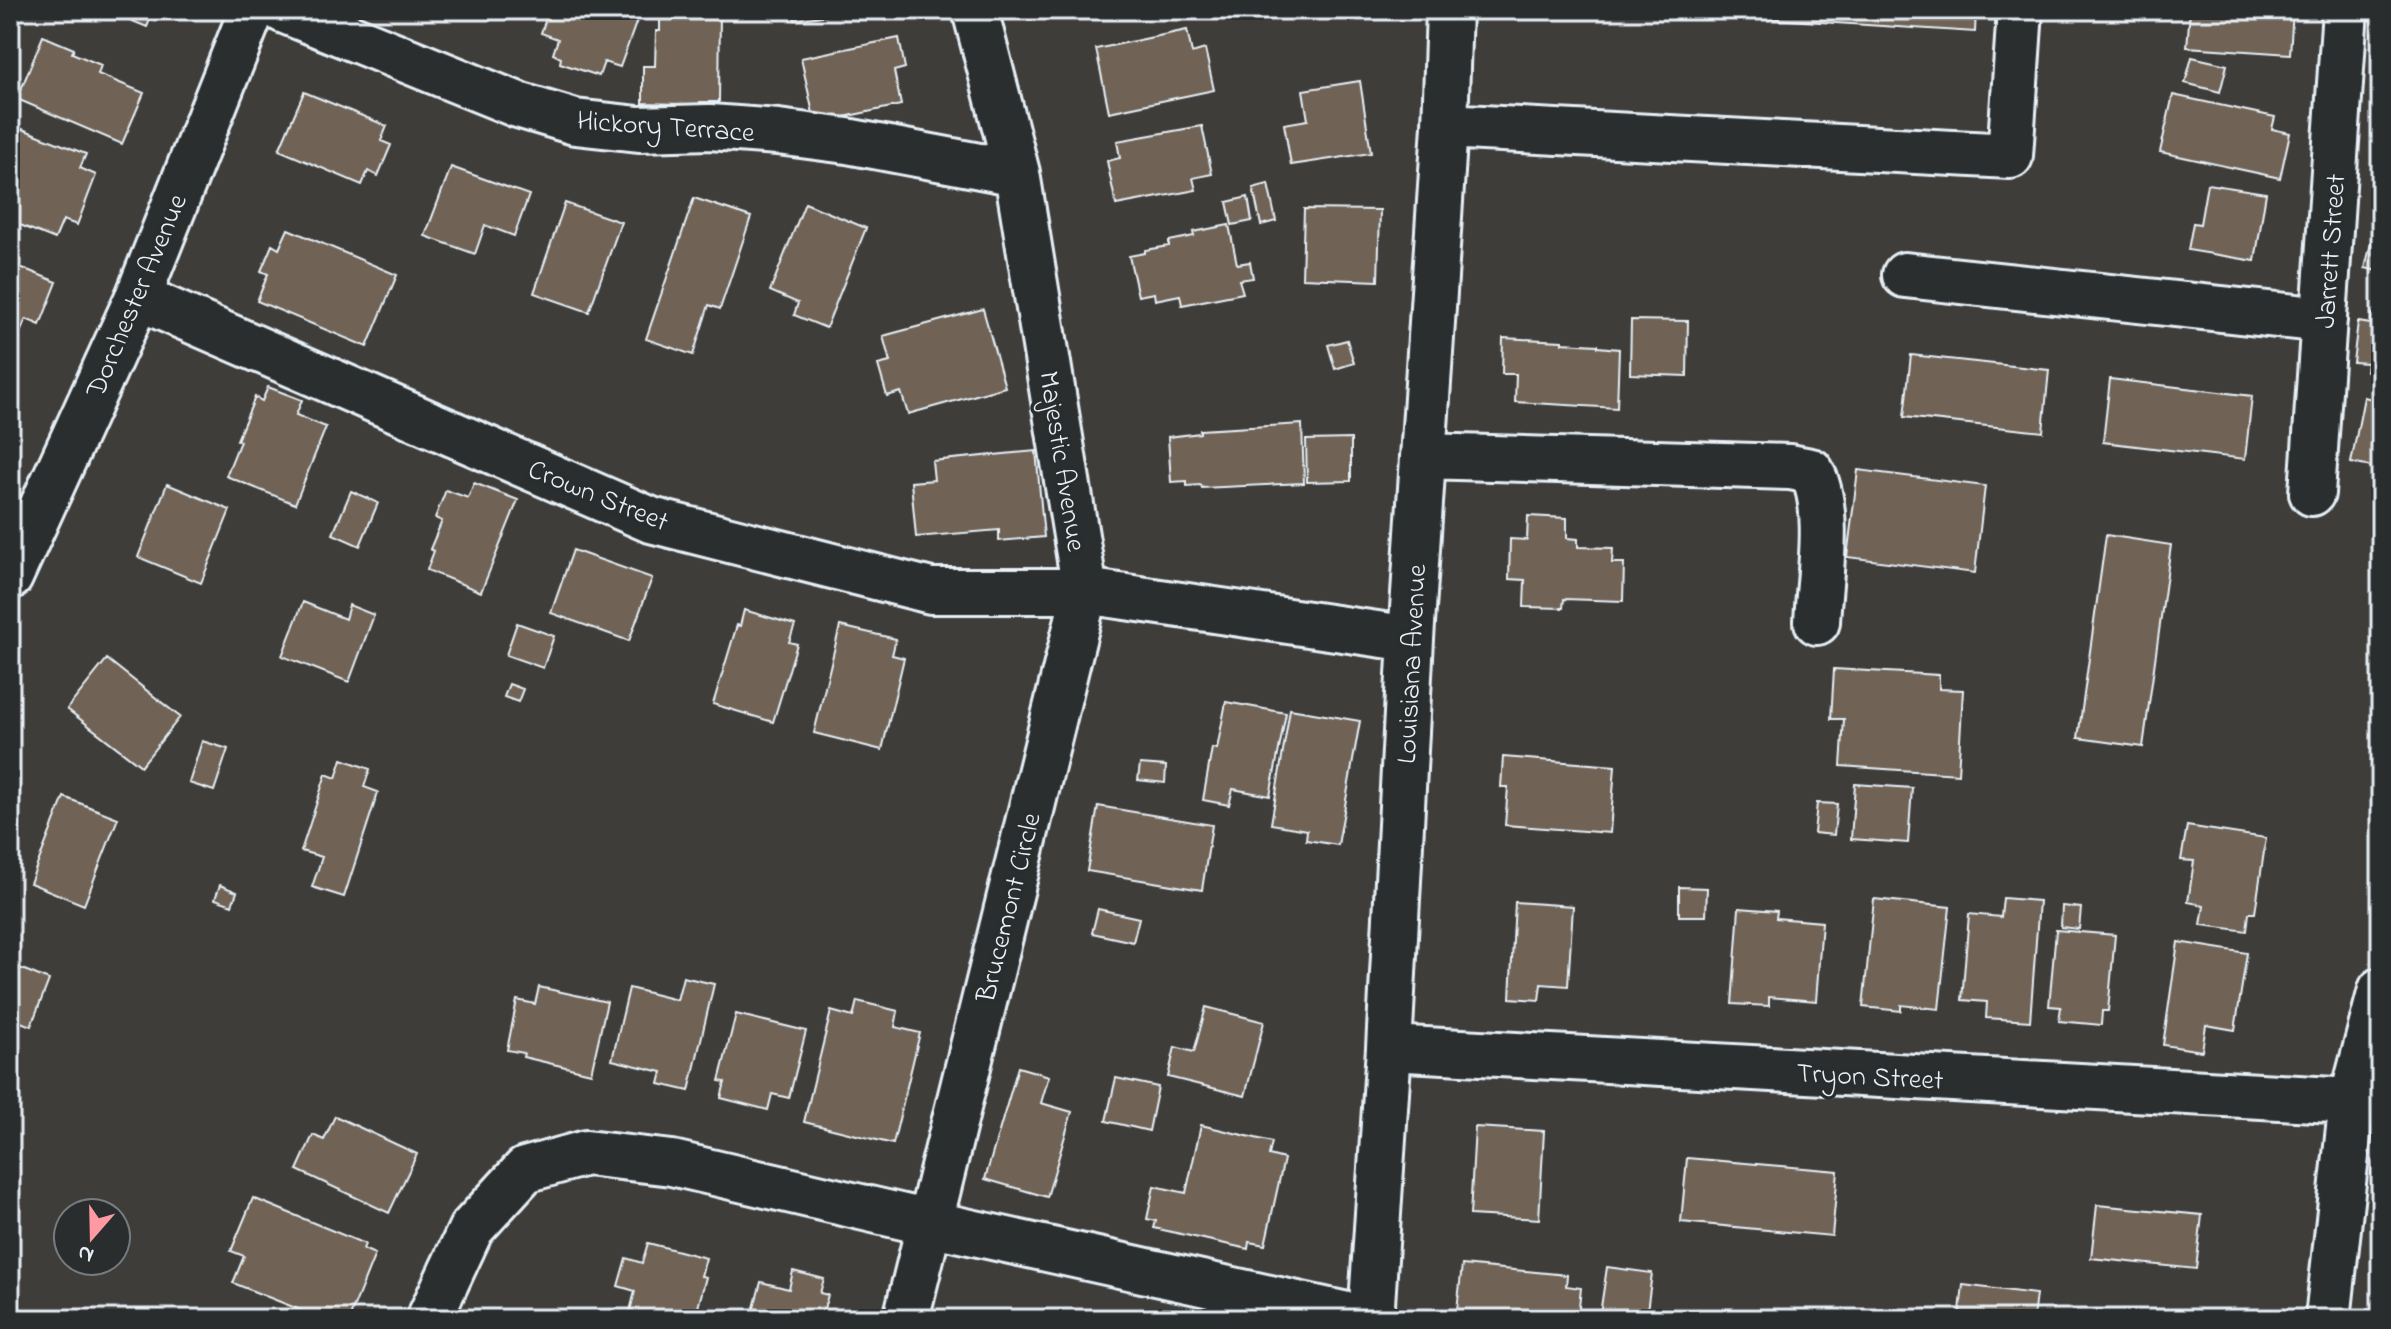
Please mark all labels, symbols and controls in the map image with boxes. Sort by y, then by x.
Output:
street label: Hickory Terrace [576,102,756,155]
street label: Jarrett Street [2307,172,2358,330]
street label: Dorchester Avenue [76,188,200,405]
street label: Majestic Avenue [1026,368,1095,555]
street label: Crown Street [521,450,674,544]
street label: Louisiana Avenue [1388,563,1439,765]
street label: Brucemont Circle [967,808,1054,1008]
street label: Tryon Street [1795,1054,1944,1103]
north arrow [52,1197,132,1277]
text: N [74,1235,99,1271]

